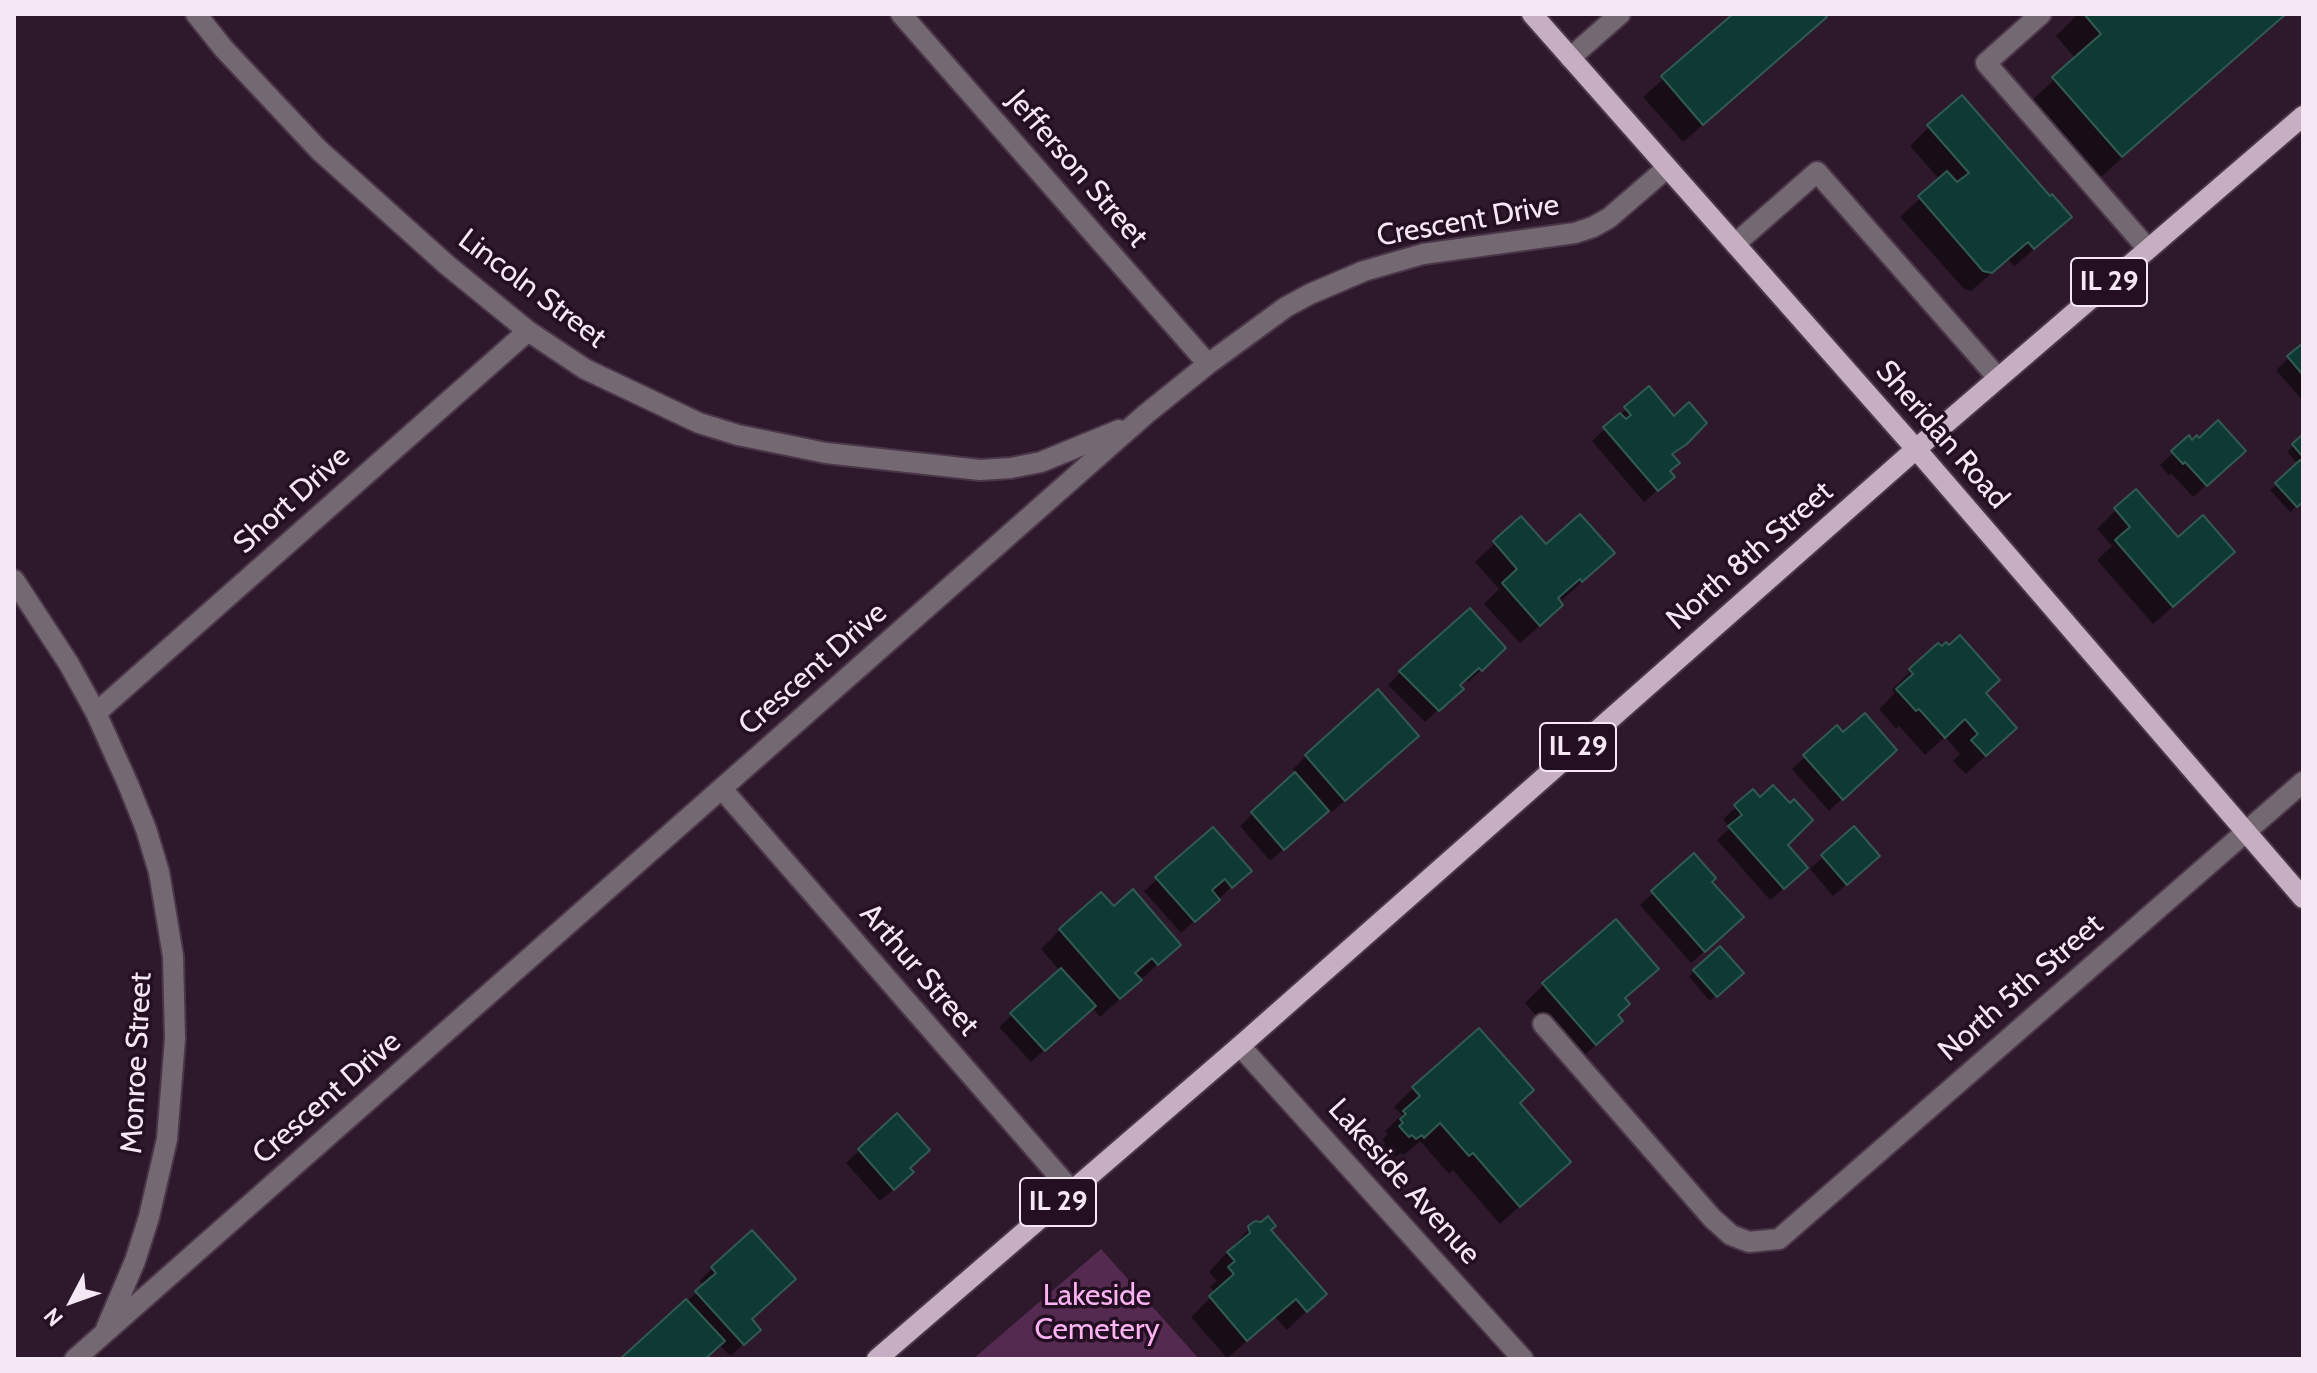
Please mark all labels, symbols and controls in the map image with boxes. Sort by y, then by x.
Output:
street label: Jefferson Street [999,83,1155,255]
street label: Crescent Drive [1374,187,1562,255]
street label: Lincoln Street [451,222,613,356]
road number: IL 29 [2071,258,2147,306]
street label: Sheridan Road [1868,354,2016,516]
street label: Short Drive [227,439,357,561]
street label: North 8th Street [1660,474,1840,638]
street label: Crescent Drive [732,595,894,743]
road number: IL 29 [1540,723,1616,771]
street label: Arthur Street [852,897,986,1043]
street label: North 5th Street [1931,907,2111,1069]
street label: Monroe Street [114,971,160,1155]
street label: Crescent Drive [246,1024,408,1172]
street label: Lakeside Avenue [1320,1092,1488,1272]
road number: IL 29 [1020,1178,1096,1226]
north arrow [32,1261,112,1341]
park label: Lakeside Cemetery [1034,1278,1160,1348]
text: N [38,1302,69,1332]

